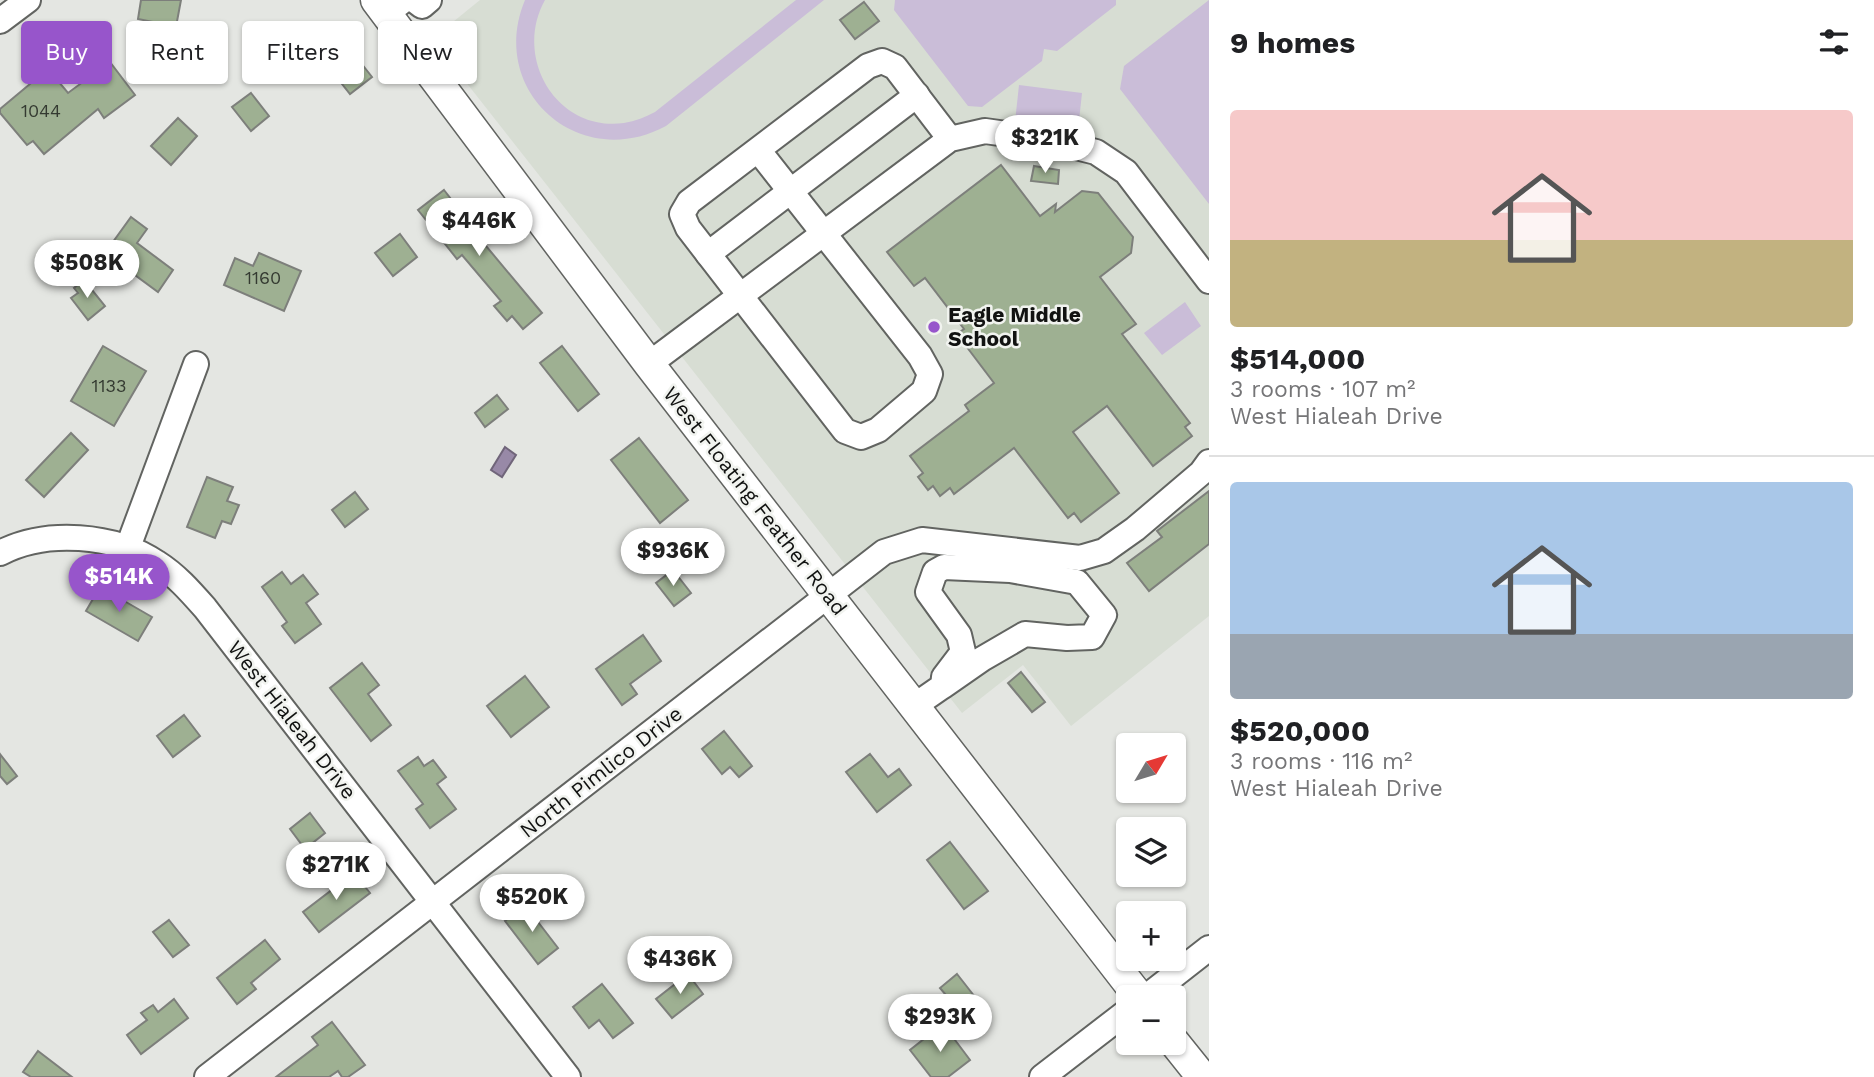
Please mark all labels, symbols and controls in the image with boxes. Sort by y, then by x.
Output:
chip: Buy [21,21,112,84]
chip: Rent [126,21,228,84]
chip: Filters [242,21,364,84]
chip: New [378,21,477,84]
icon: filters [1815,23,1853,61]
text: 9 homes [1230,25,1355,60]
house number: 1044 [21,100,61,121]
pin: $321K [996,116,1094,175]
text: $321K [1011,124,1079,151]
icon: home [1479,155,1605,281]
pin: $446K [430,198,528,258]
text: $446K [442,207,516,234]
pin: $508K [38,240,136,300]
text: $508K [50,249,124,276]
house number: 1160 [245,267,281,288]
place label: Eagle Middle School [948,302,1081,351]
marker: Eagle Middle School [926,319,942,335]
text: $514,000 [1230,341,1365,376]
house number: 1133 [91,375,127,396]
text: 3 rooms · 107 m² [1230,376,1416,403]
street label: West Floating Feather Road [658,381,852,620]
text: West Hialeah Drive [1230,403,1443,430]
icon: home [1479,527,1605,653]
pin: $936K [624,528,722,588]
text: $936K [637,537,709,564]
pin: $514K [70,554,168,614]
text: $514K [85,563,153,590]
street label: West Hialeah Drive [223,635,362,804]
street label: North Pimlico Drive [515,701,687,843]
text: $520,000 [1230,713,1370,748]
north arrow [1116,733,1186,803]
map controls [1116,733,1186,1055]
text: 3 rooms · 116 m² [1230,748,1412,775]
text: West Hialeah Drive [1230,775,1443,802]
button: layers [1116,817,1186,887]
pin: $271K [287,842,385,902]
text: $271K [302,851,370,878]
pin: $520K [483,874,581,934]
text: $520K [496,883,568,910]
button: + [1116,901,1186,971]
pin: $436K [631,936,729,996]
text: $436K [643,945,717,972]
button: − [1116,985,1186,1055]
pin: $293K [891,995,989,1054]
text: $293K [904,1003,976,1030]

